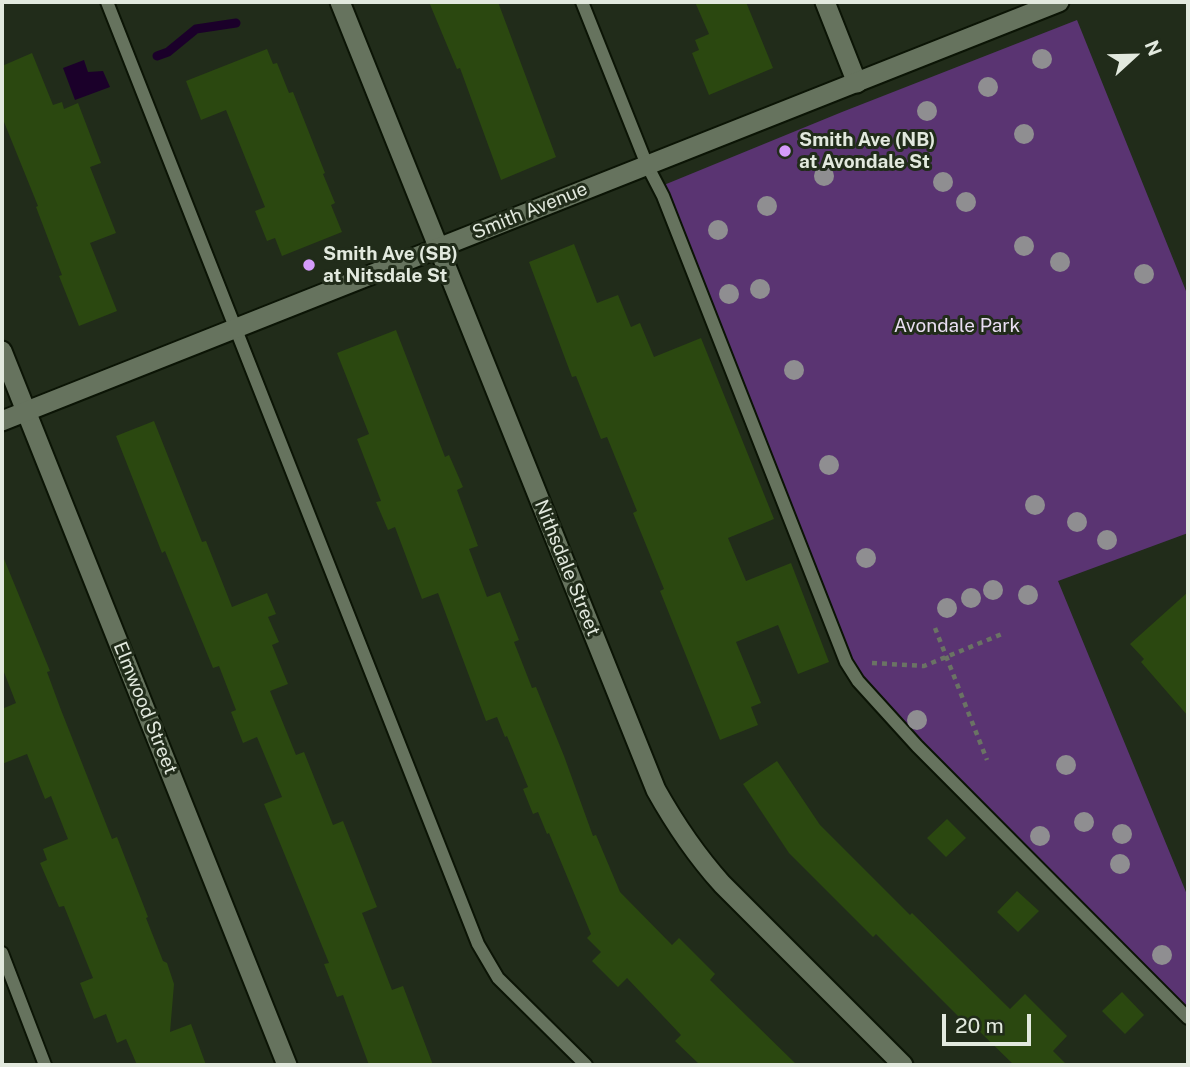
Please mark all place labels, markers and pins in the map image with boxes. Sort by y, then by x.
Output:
place label: Smith Ave (NB) at Avondale St [799,129,936,173]
marker: Smith Ave (NB) at Avondale St [777,143,793,159]
place label: Smith Ave (SB) at Nitsdale St [323,243,458,287]
marker: Smith Ave (SB) at Nitsdale St [301,257,317,273]

